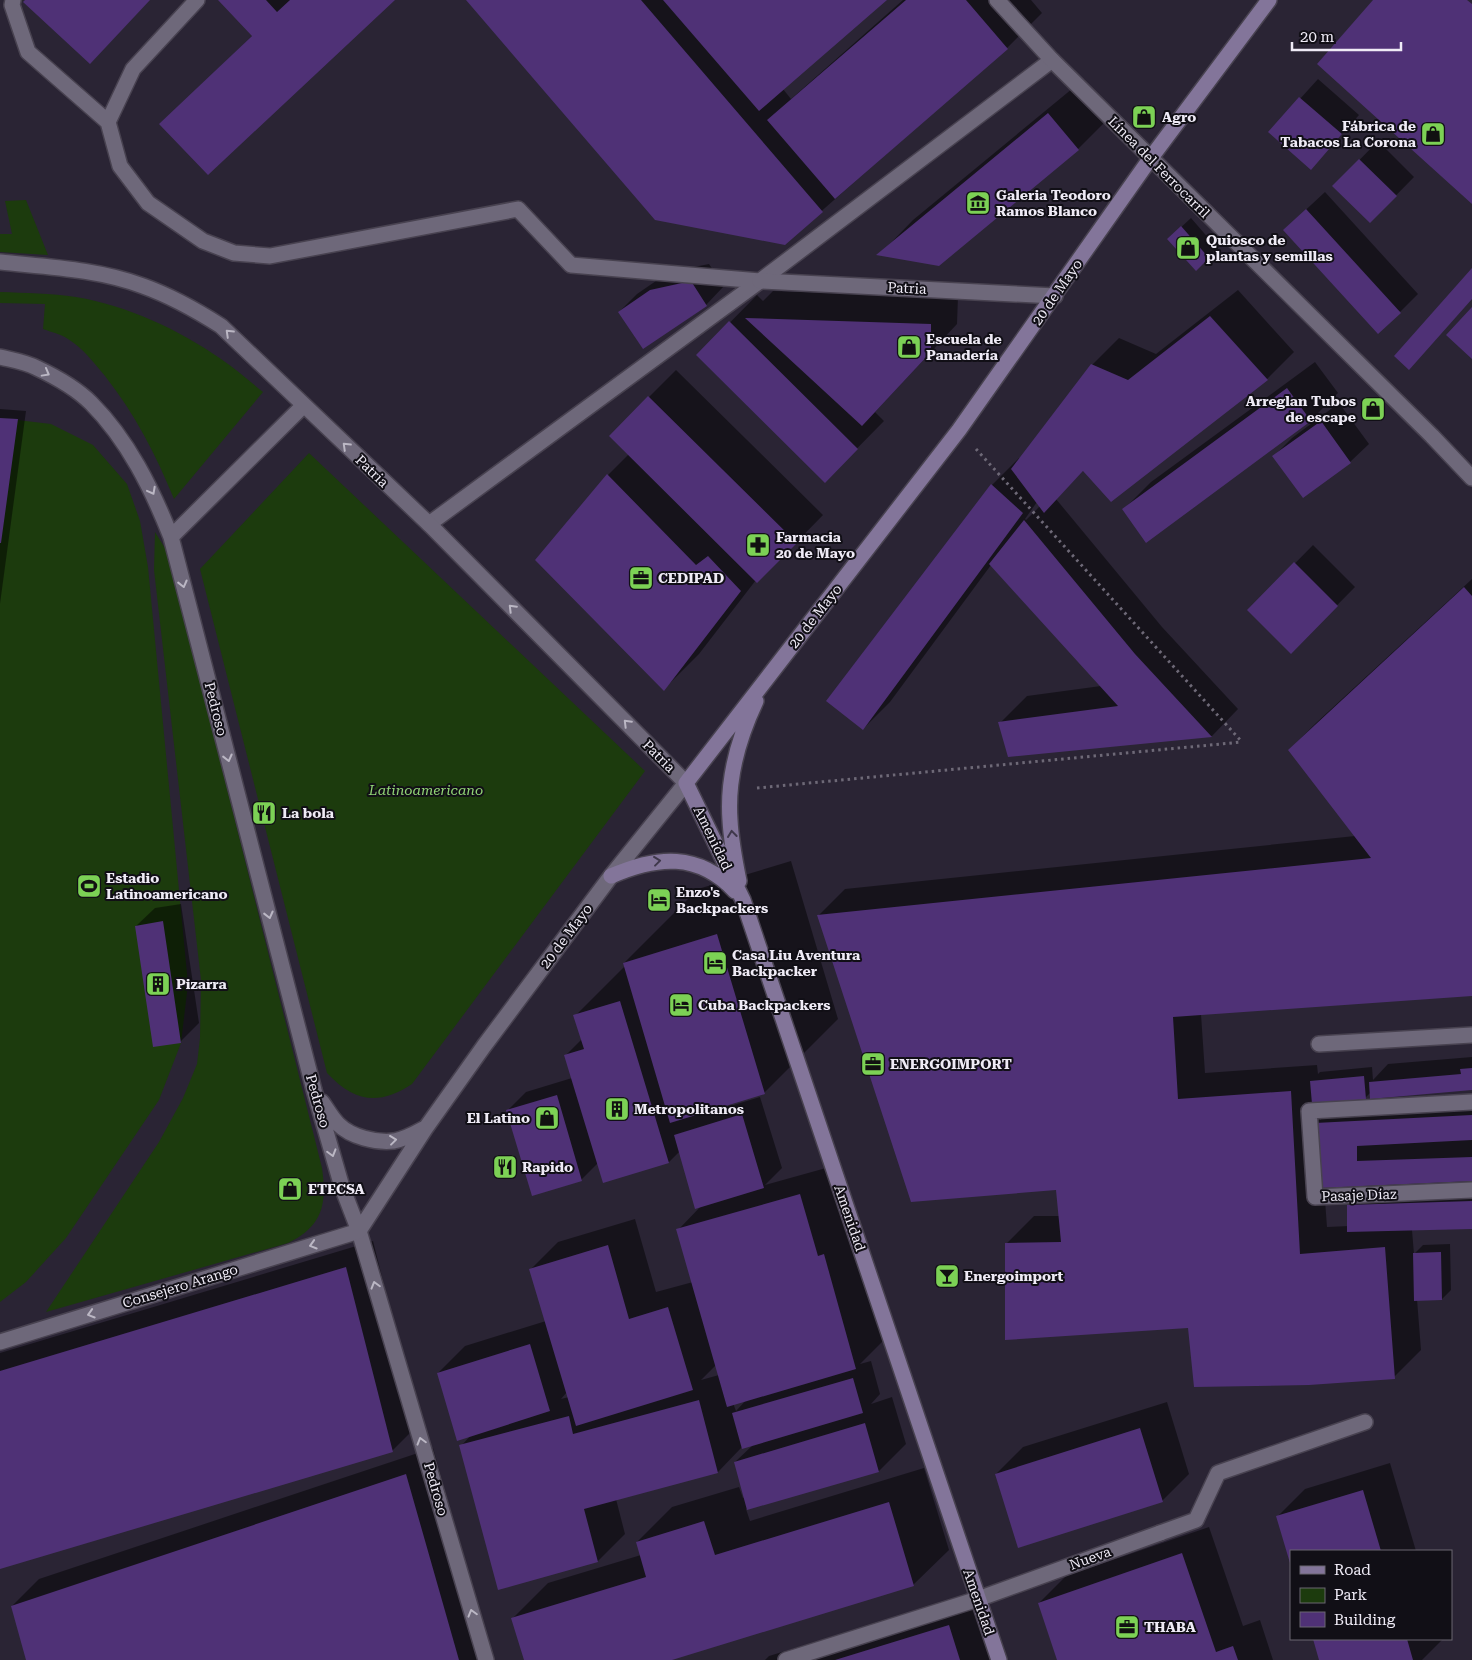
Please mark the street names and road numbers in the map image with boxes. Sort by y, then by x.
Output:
street label: Línea del Ferrocarril [1105,113,1213,221]
street label: 20 de Mayo [1029,256,1085,328]
street label: Patria [887,279,927,297]
street label: Patria [352,452,392,491]
street label: 20 de Mayo [785,581,845,651]
street label: Pedroso [202,680,230,738]
street label: Patria [640,737,679,776]
street label: Amenidad [691,803,735,873]
street label: 20 de Mayo [537,901,595,971]
street label: Pedroso [303,1072,333,1130]
street label: Amenidad [831,1183,869,1253]
street label: Pasaje Díaz [1321,1186,1397,1204]
street label: Consejero Arango [120,1261,240,1311]
street label: Pedroso [421,1460,451,1518]
street label: Nueva [1067,1543,1113,1573]
street label: Amenidad [960,1567,998,1637]

